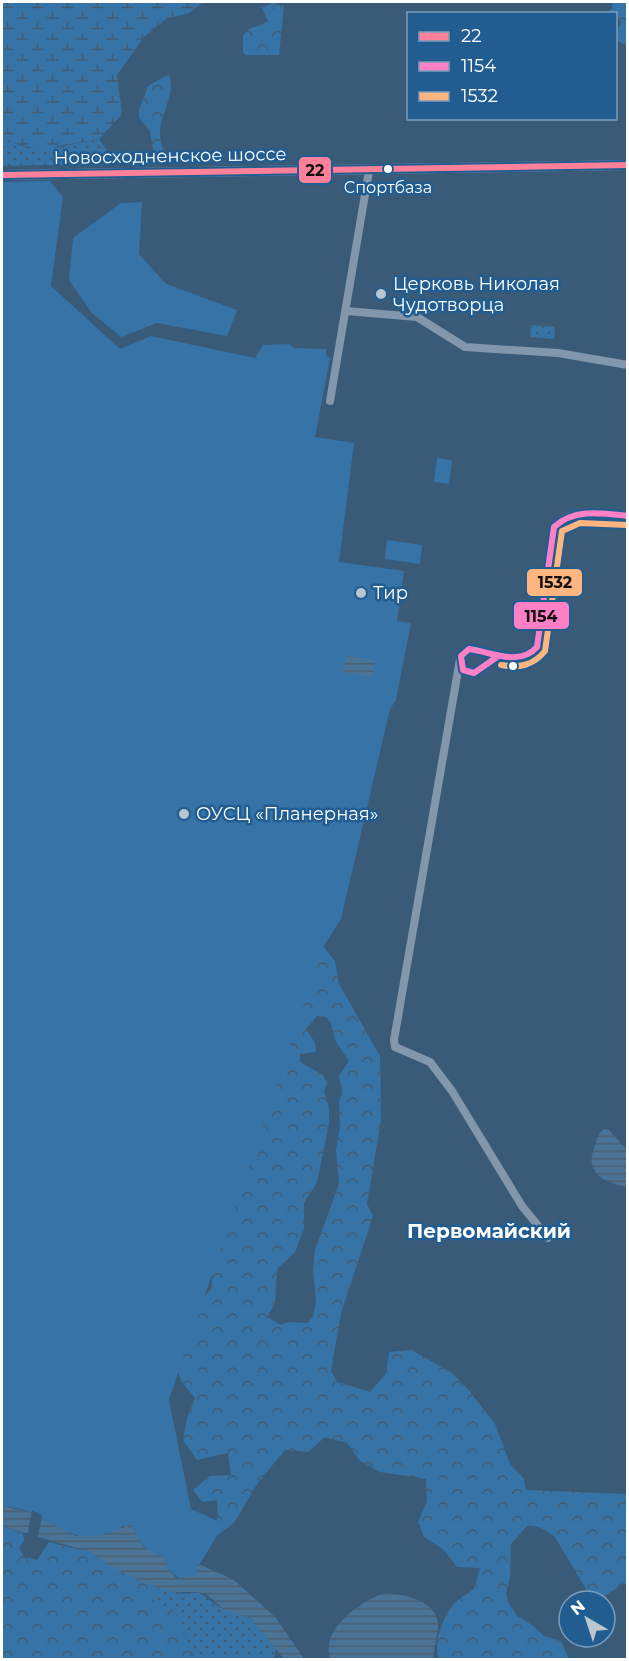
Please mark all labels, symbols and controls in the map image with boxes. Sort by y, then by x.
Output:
legend [407,12,617,120]
text: 22 [461,25,481,47]
text: 1154 [461,55,496,77]
text: 1532 [461,85,498,107]
street label: Новосходненское шоссе [53,143,287,169]
line badge: 22 [298,156,332,184]
text: 22 [306,161,324,180]
marker: Спортбаза [382,163,394,175]
place label: Спортбаза [344,178,432,197]
place label: Церковь Николая Чудотворца [393,273,560,316]
marker: Церковь Николая Чудотворца [374,287,388,301]
line badge: 1532 [526,568,583,597]
text: 1532 [538,573,572,592]
place label: Тир [373,582,408,604]
marker: Тир [354,586,368,600]
line badge: 1154 [513,601,570,630]
text: 1154 [524,607,558,626]
unlabelled marker [507,660,519,672]
place label: ОУСЦ «Планерная» [196,803,378,825]
marker: ОУСЦ «Планерная» [177,807,191,821]
district label: Первомайский [407,1219,571,1243]
north arrow [557,1589,617,1649]
text: N [567,1596,589,1619]

